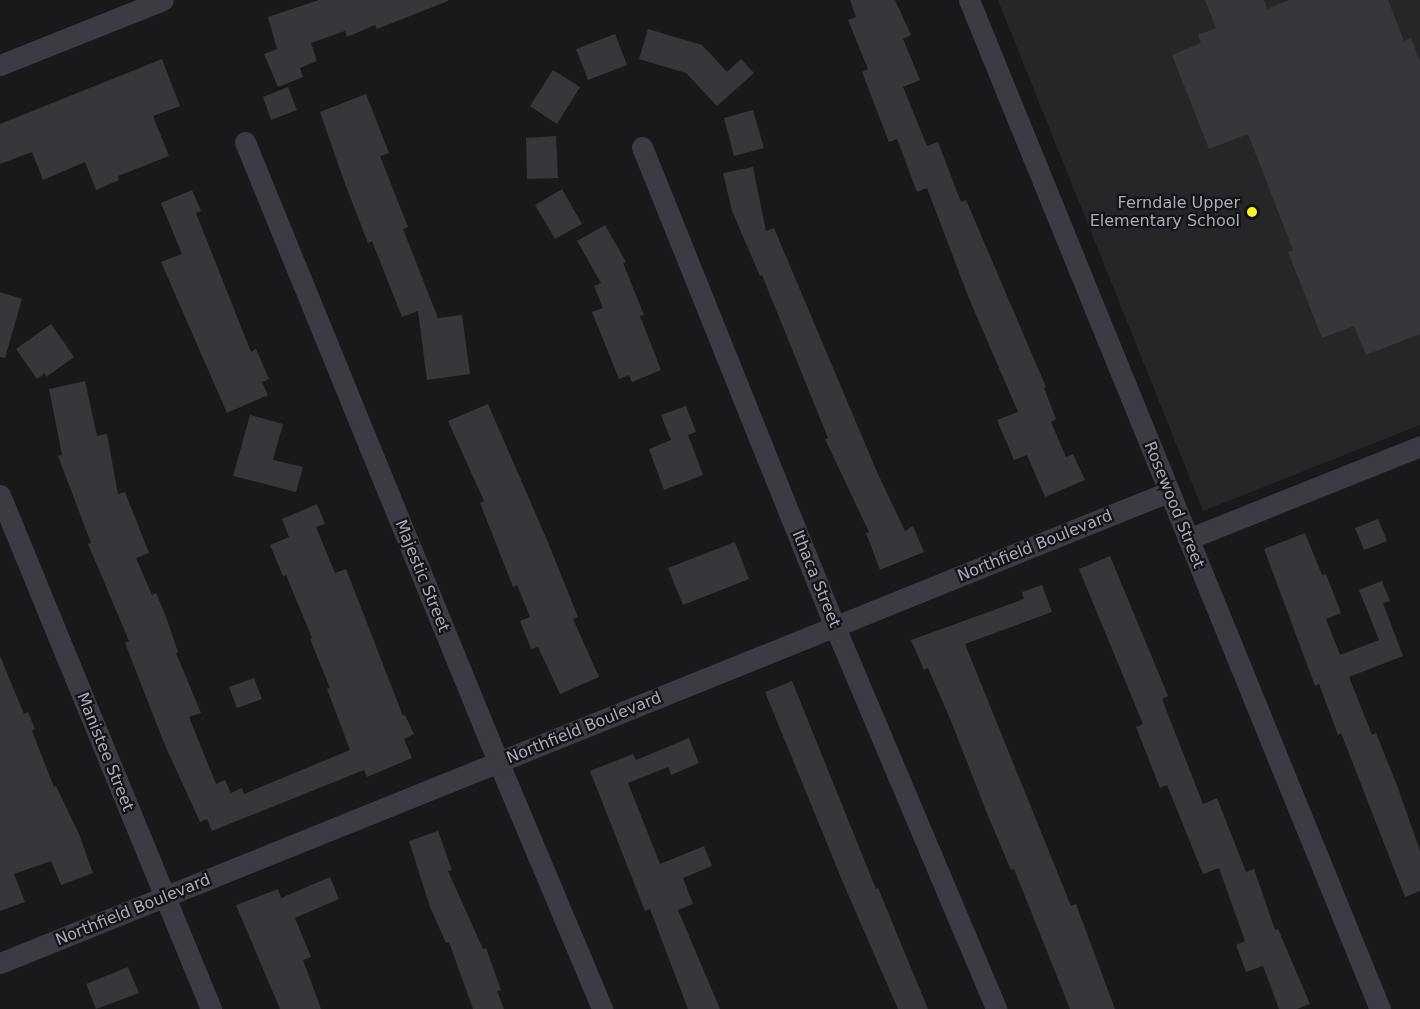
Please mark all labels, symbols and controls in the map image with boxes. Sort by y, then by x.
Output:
place label: Ferndale Upper Elementary School [1090,193,1240,231]
marker: Ferndale Upper Elementary School [1245,205,1259,219]
street label: Rosewood Street [1140,439,1208,571]
street label: Northfield Boulevard [955,506,1115,586]
street label: Majestic Street [391,517,453,635]
street label: Ithaca Street [788,528,844,630]
street label: Northfield Boulevard [504,688,664,768]
street label: Manistee Street [72,690,138,814]
street label: Northfield Boulevard [53,870,213,950]

